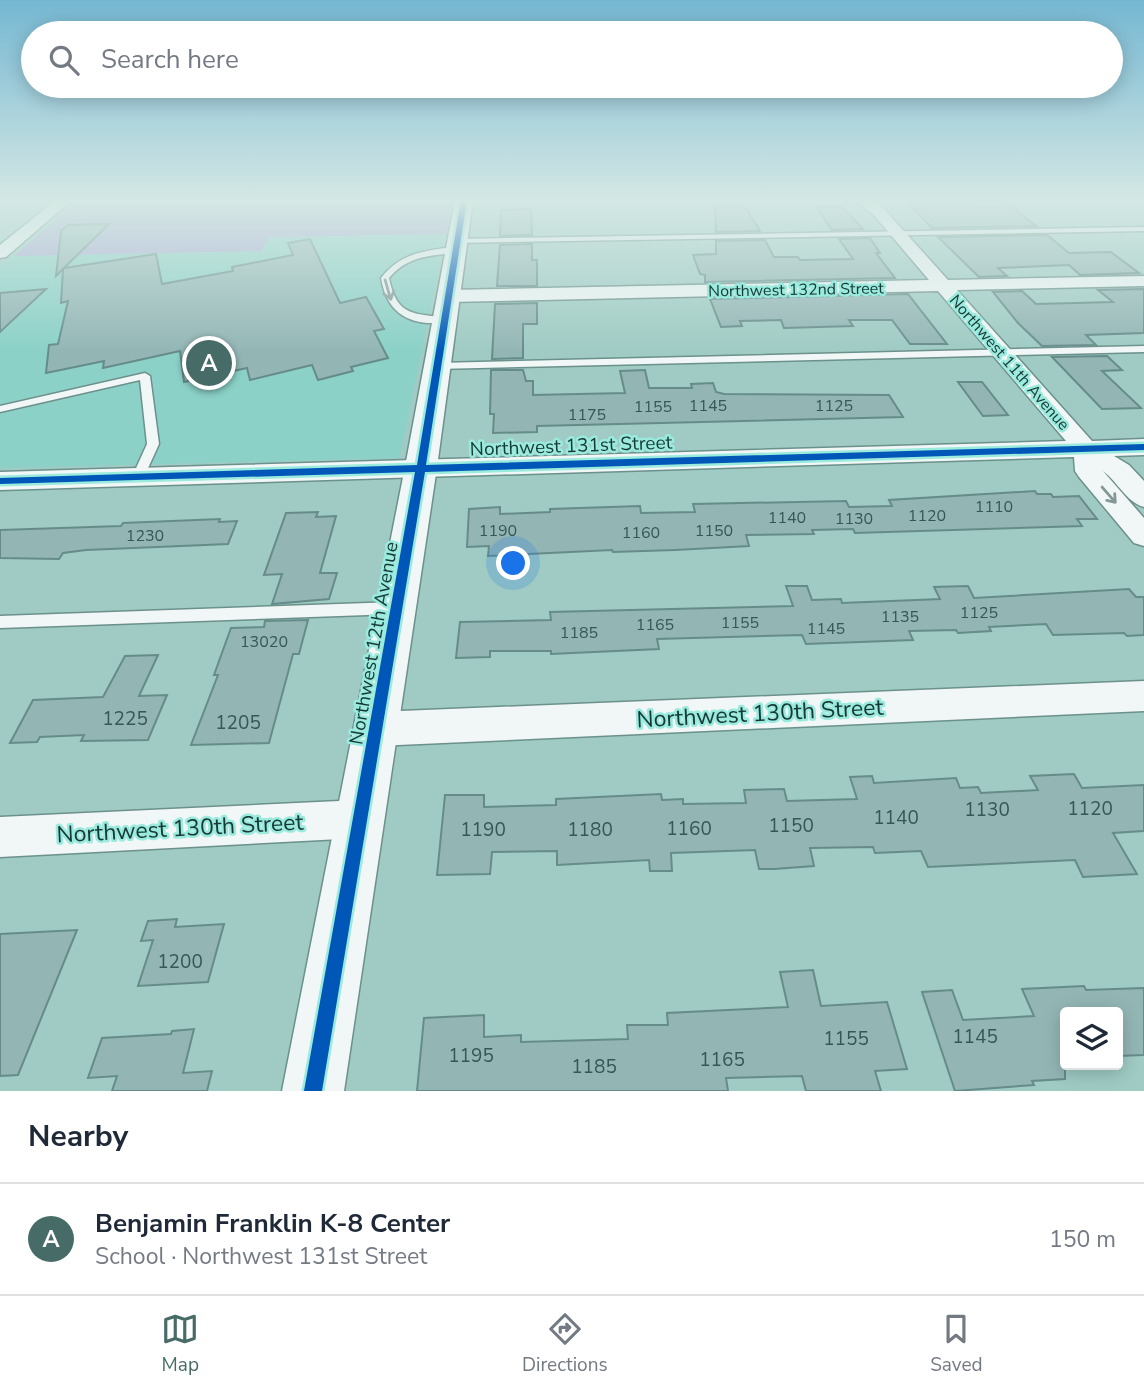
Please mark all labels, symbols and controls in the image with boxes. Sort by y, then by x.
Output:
search box [21,21,1123,98]
icon: search [45,41,83,79]
text: Search here [101,42,239,77]
street label: Northwest 132nd Street [708,277,884,303]
one-way arrow [382,278,395,300]
street label: Northwest 11th Avenue [944,290,1074,435]
pin: A [186,337,232,389]
house number: 1145 [689,395,727,417]
house number: 1125 [815,395,853,417]
house number: 1155 [634,396,672,418]
house number: 1175 [568,404,606,426]
street label: Northwest 131st Street [469,429,673,463]
one-way arrow [1101,486,1117,504]
house number: 1110 [975,496,1013,518]
house number: 1120 [908,505,946,527]
house number: 1140 [768,507,806,529]
house number: 1130 [835,508,873,530]
house number: 1190 [479,520,517,542]
house number: 1150 [695,520,733,542]
house number: 1160 [622,522,660,544]
house number: 1230 [126,525,164,547]
street label: Northwest 12th Avenue [343,540,405,747]
your location [496,546,530,580]
house number: 1125 [960,602,998,624]
house number: 1135 [881,606,919,628]
house number: 1155 [721,612,759,634]
house number: 1165 [636,614,674,636]
house number: 1145 [807,618,845,640]
house number: 1185 [560,622,598,644]
house number: 13020 [240,631,288,653]
street label: Northwest 130th Street [636,692,885,735]
house number: 1225 [102,706,148,732]
house number: 1205 [215,710,261,736]
house number: 1120 [1067,796,1113,822]
house number: 1130 [964,797,1010,823]
house number: 1140 [873,805,919,831]
street label: Northwest 130th Street [56,807,305,850]
house number: 1150 [768,813,814,839]
house number: 1160 [666,816,712,842]
house number: 1190 [460,817,506,843]
house number: 1180 [567,817,613,843]
house number: 1200 [157,949,203,975]
map controls [1060,1007,1123,1070]
button: layers [1060,1007,1123,1070]
house number: 1145 [952,1024,998,1050]
house number: 1155 [823,1026,869,1052]
house number: 1195 [448,1043,494,1069]
house number: 1165 [699,1047,745,1073]
house number: 1185 [571,1054,617,1080]
text: Nearby [28,1116,128,1157]
text: Benjamin Franklin K-8 Center [95,1206,450,1241]
text: A [42,1224,60,1255]
text: 150 m [1049,1224,1116,1255]
text: School · Northwest 131st Street [95,1241,427,1272]
tab: Map [161,1310,199,1378]
tab: Directions [522,1310,608,1378]
tab: Saved [930,1310,983,1378]

